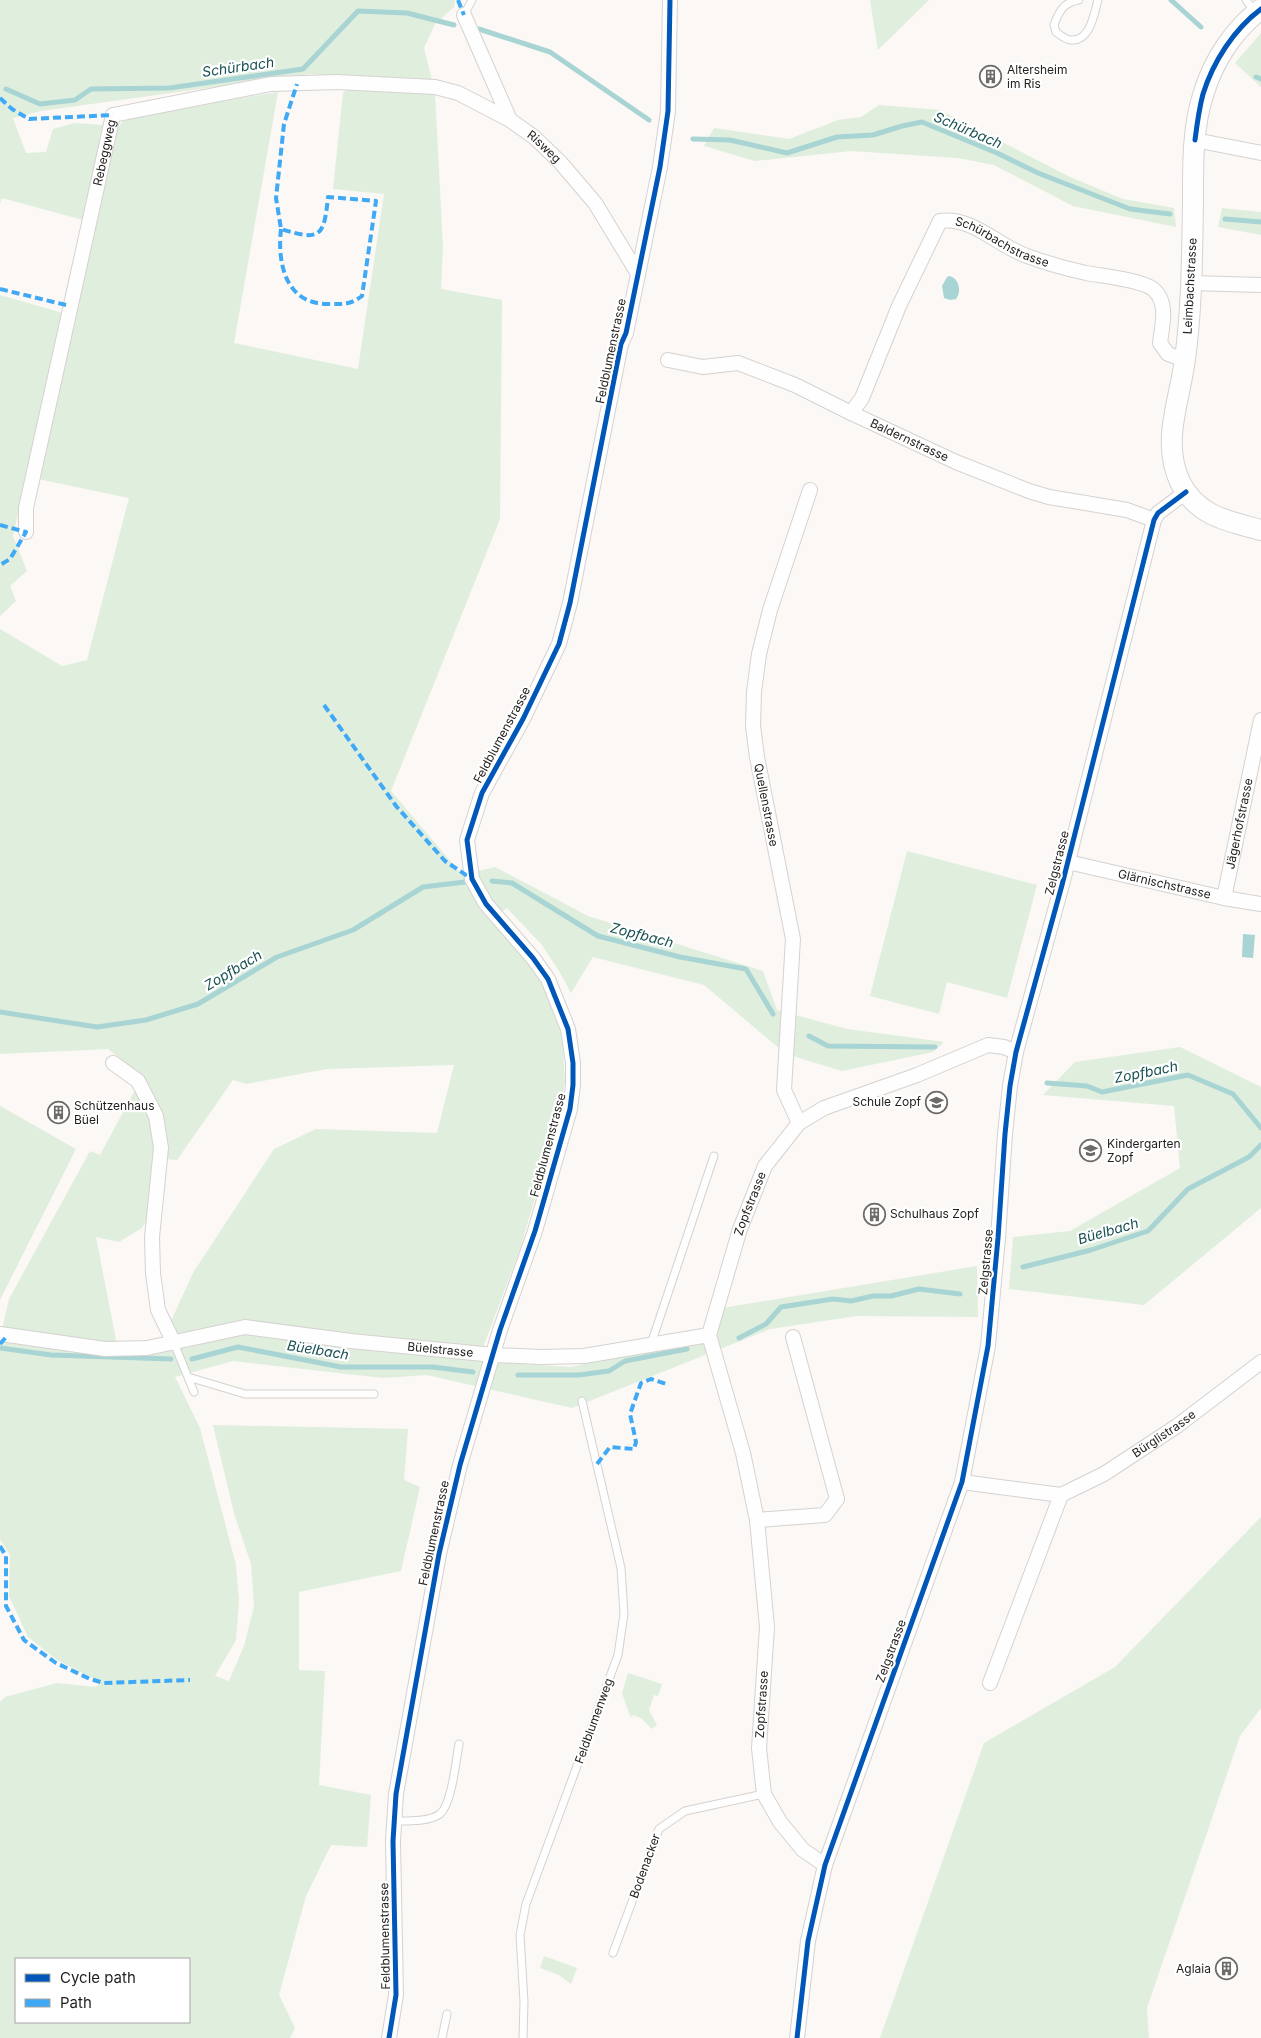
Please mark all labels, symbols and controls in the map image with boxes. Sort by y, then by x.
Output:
water label: Schürbach [201,53,275,80]
place label: Altersheim im Ris [1007,62,1068,91]
building icon: Altersheim im Ris [979,65,1003,89]
water label: Schürbach [932,108,1005,152]
street label: Rebeggweg [90,118,119,187]
street label: Risweg [525,127,564,166]
street label: Schürbachstrasse [954,213,1051,270]
street label: Leimbachstrasse [1179,237,1200,335]
street label: Feldblumenstrasse [592,297,629,405]
street label: Baldernstrasse [868,415,951,465]
street label: Feldblumenstrasse [470,684,533,786]
street label: Quellenstrasse [751,762,782,848]
street label: Jägerhofstrasse [1222,777,1256,870]
street label: Zelgstrasse [1041,829,1072,897]
street label: Glärnischstrasse [1117,866,1212,902]
water label: Zopfbach [609,918,675,951]
water label: Zopfbach [201,946,265,993]
water label: Zopfbach [1113,1057,1179,1086]
school or university icon: Schule Zopf [925,1090,949,1114]
street label: Feldblumenstrasse [526,1091,569,1198]
place label: Schule Zopf [852,1094,922,1109]
place label: Schützenhaus Büel [74,1098,154,1127]
building icon: Schützenhaus Büel [46,1101,70,1125]
place label: Kindergarten Zopf [1107,1136,1181,1165]
school or university icon: Kindergarten Zopf [1079,1139,1103,1163]
street label: Zopfstrasse [730,1169,769,1237]
building icon: Schulhaus Zopf [862,1202,886,1226]
place label: Schulhaus Zopf [890,1206,979,1221]
water label: Büelbach [1076,1214,1140,1247]
street label: Zelgstrasse [975,1228,996,1295]
water label: Büelbach [286,1336,350,1363]
street label: Büelstrasse [407,1339,474,1360]
street label: Bürglistrasse [1129,1406,1198,1460]
street label: Feldblumenstrasse [415,1479,452,1587]
street label: Zelgstrasse [872,1617,909,1684]
street label: Zopfstrasse [752,1670,771,1739]
street label: Feldblumenweg [571,1676,616,1766]
street label: Bodenacker [626,1831,663,1900]
street label: Feldblumenstrasse [376,1882,393,1990]
building icon: Aglaia [1215,1957,1239,1981]
legend [15,1958,190,2023]
place label: Aglaia [1176,1961,1211,1976]
text: Cycle path [60,1968,136,1987]
text: Path [60,1993,92,2012]

